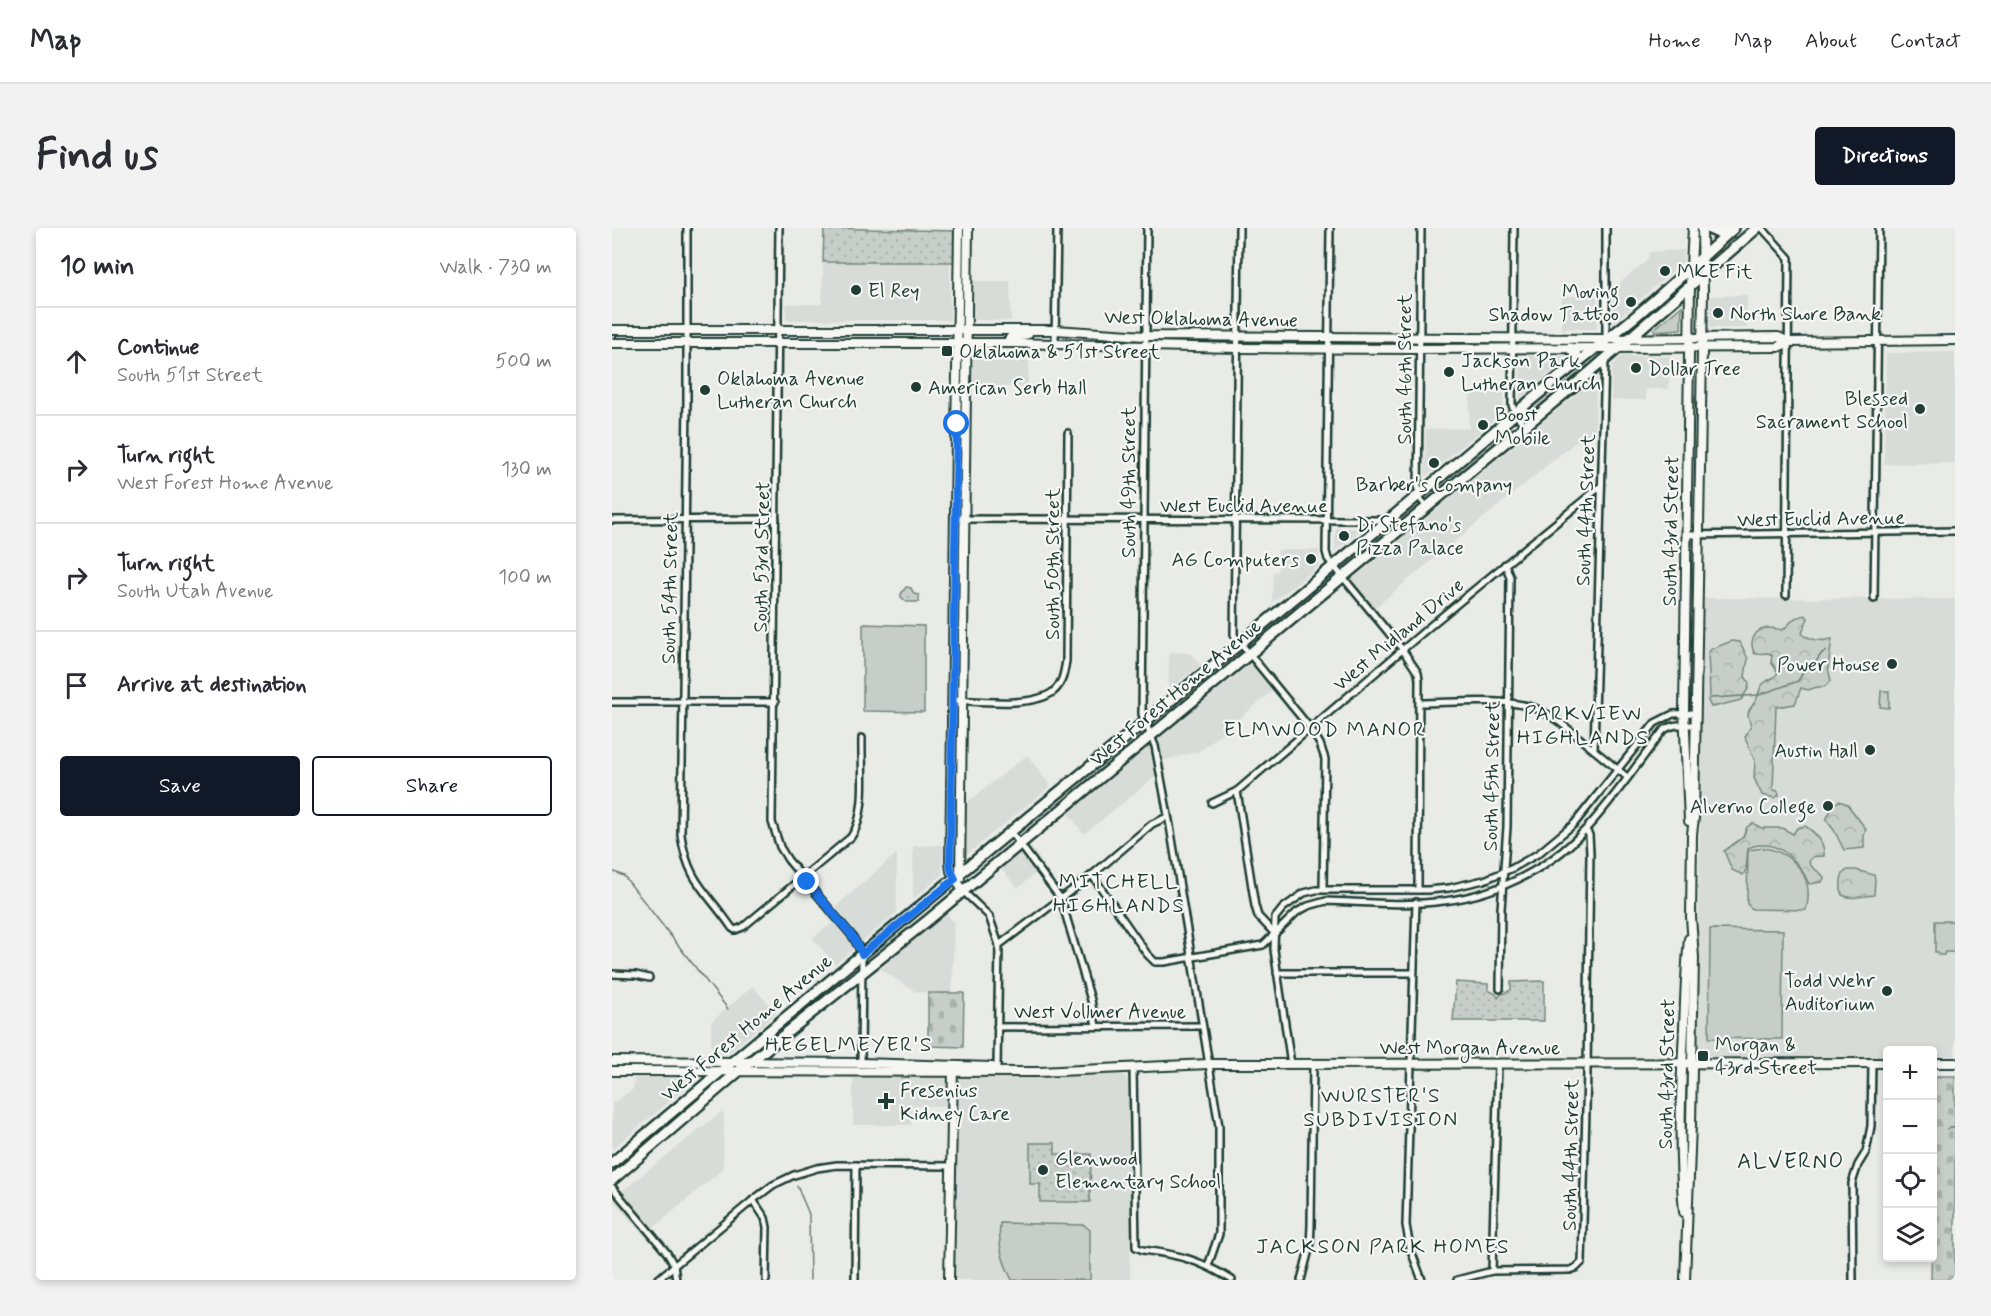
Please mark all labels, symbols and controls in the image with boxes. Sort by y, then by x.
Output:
text: Map [30,23,81,60]
text: Home [1649,27,1701,55]
text: Map [1734,27,1772,55]
text: About [1805,27,1857,55]
text: Contact [1890,27,1961,55]
button: Directions [1815,127,1955,185]
text: Find us [36,129,158,184]
text: 10 min [60,250,135,284]
text: Walk · 730 m [439,254,552,281]
place label: MKE Fit [1677,259,1753,286]
marker: MKE Fit [1658,264,1672,278]
place label: El Rey [868,278,920,305]
place label: Moving Shadow Tattoo [1489,279,1619,329]
marker: El Rey [849,283,863,297]
street label: South 46th Street [1392,293,1419,445]
marker: Moving Shadow Tattoo [1624,295,1638,309]
place label: North Shore Bank [1730,301,1881,328]
street label: West Oklahoma Avenue [1104,304,1298,335]
marker: North Shore Bank [1711,306,1725,320]
text: Continue [117,334,199,362]
place label: Oklahoma & 51st Street [959,339,1161,366]
marker: Oklahoma & 51st Street [940,344,954,358]
icon: ahead [60,345,93,378]
text: 500 m [495,348,552,375]
place label: Jackson Park Lutheran Church [1461,348,1601,398]
place label: Dollar Tree [1648,356,1741,383]
marker: Dollar Tree [1629,361,1643,375]
text: South 51st Street [117,362,263,389]
marker: Jackson Park Lutheran Church [1442,365,1456,379]
place label: Oklahoma Avenue Lutheran Church [717,366,865,416]
place label: American Serb Hall [928,375,1087,402]
marker: American Serb Hall [909,380,923,394]
marker: Oklahoma Avenue Lutheran Church [698,383,712,397]
place label: Blessed Sacrament School [1756,386,1908,436]
place label: Boost Mobile [1495,402,1551,452]
marker: Blessed Sacrament School [1913,402,1927,416]
street label: South 49th Street [1116,406,1143,558]
route start [943,410,969,436]
marker: Boost Mobile [1476,418,1490,432]
street label: South 44th Street [1570,433,1603,587]
text: Turn right [117,442,215,470]
icon: right [60,453,93,486]
street label: South 43rd Street [1657,455,1686,607]
text: 130 m [501,456,552,483]
marker: Barber's Company [1427,456,1441,470]
text: West Forest Home Avenue [117,470,334,497]
place label: Barber's Company [1356,472,1512,499]
street label: South 53rd Street [748,481,777,633]
street label: South 50th Street [1040,488,1067,640]
street label: West Euclid Avenue [1160,493,1328,520]
street label: West Euclid Avenue [1737,505,1905,534]
street label: South 54th Street [656,511,685,665]
place label: Di Stefano's Pizza Palace [1356,512,1464,562]
marker: Di Stefano's Pizza Palace [1337,529,1351,543]
place label: AG Computers [1171,547,1299,574]
text: Turn right [117,550,215,578]
marker: AG Computers [1304,552,1318,566]
icon: right [60,561,93,594]
text: 100 m [498,564,552,591]
street label: West Midland Drive [1328,572,1470,698]
text: South Utah Avenue [117,578,274,605]
street label: West Forest Home Avenue [1084,613,1268,773]
place label: Power House [1777,652,1880,679]
marker: Power House [1885,657,1899,671]
icon: arrive [60,669,93,702]
text: Arrive at destination [117,671,307,699]
street label: South 45th Street [1478,700,1507,852]
district label: PARKVIEW HIGHLANDS [1517,700,1649,752]
district label: ELMWOOD MANOR [1223,716,1427,744]
place label: Austin Hall [1774,738,1858,765]
marker: Austin Hall [1863,743,1877,757]
button: Save [60,756,300,816]
button: Share [312,756,552,816]
place label: Alverno College [1690,794,1816,823]
marker: Alverno College [1821,799,1835,813]
route end [793,868,819,894]
district label: MITCHELL HIGHLANDS [1053,868,1185,920]
street label: West Forest Home Avenue [655,948,839,1108]
place label: Todd Wehr Auditorium [1784,968,1876,1018]
marker: Todd Wehr Auditorium [1880,984,1894,998]
street label: South 43rd Street [1653,998,1682,1150]
street label: West Vollmer Avenue [1014,999,1186,1026]
district label: HEGELMEYER'S [765,1031,933,1059]
place label: Morgan & 43rd Street [1715,1032,1817,1082]
street label: West Morgan Avenue [1380,1035,1560,1063]
map controls [1883,1046,1937,1262]
button: + [1883,1046,1937,1100]
marker: Morgan & 43rd Street [1696,1049,1710,1063]
place label: Fresenius Kidney Care [900,1078,1010,1128]
street label: South 44th Street [1557,1078,1586,1231]
district label: WURSTER'S SUBDIVISION [1303,1082,1459,1134]
marker: Fresenius Kidney Care [877,1092,895,1110]
button: − [1883,1100,1937,1154]
place label: Glenwood Elementary School [1055,1146,1221,1196]
district label: ALVERNO [1737,1148,1845,1176]
button: locate [1883,1154,1937,1208]
marker: Glenwood Elementary School [1036,1163,1050,1177]
button: layers [1883,1208,1937,1262]
district label: JACKSON PARK HOMES [1256,1233,1510,1261]

